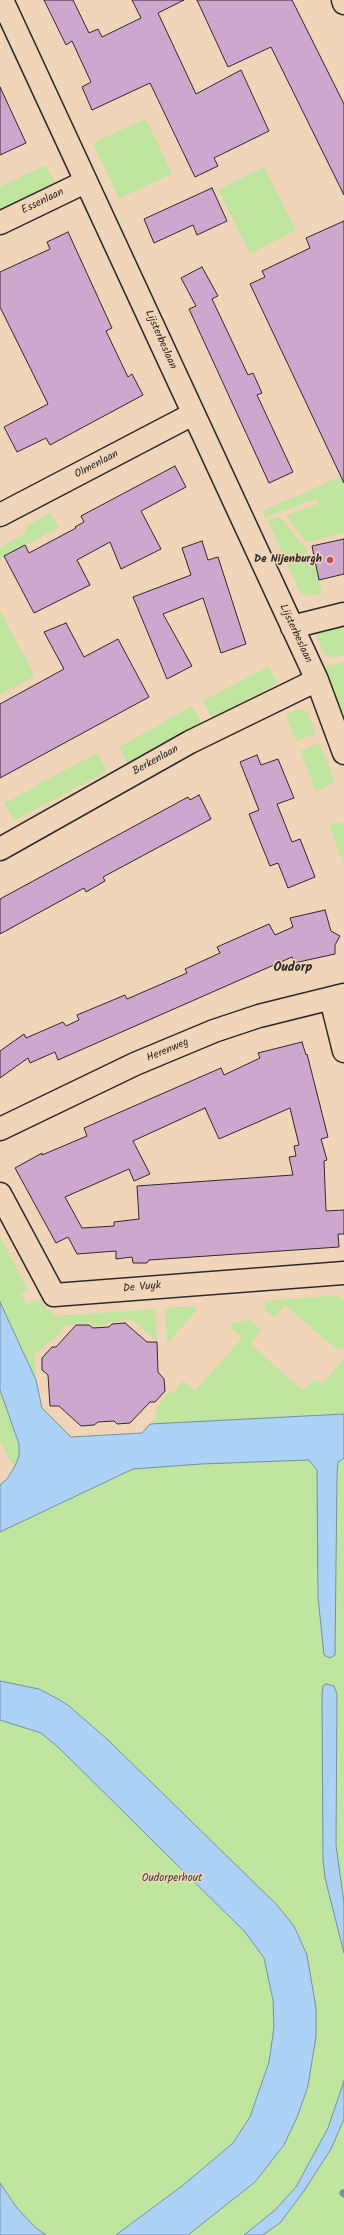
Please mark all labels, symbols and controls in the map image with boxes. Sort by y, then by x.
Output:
street label: Essenlaan [20,186,66,218]
street label: Lijsterbeslaan [141,308,179,372]
street label: Olmenlaan [73,448,121,482]
place label: De Nijenburgh [254,553,322,567]
marker: De Nijenburgh [325,555,335,565]
street label: Lijsterbeslaan [276,603,314,665]
street label: Berkenlaan [131,743,181,779]
district label: Oudorp [274,961,312,977]
street label: Herenweg [145,1036,191,1066]
street label: De Vuyk [123,1280,161,1296]
park label: Oudorperhout [142,1872,202,1886]

